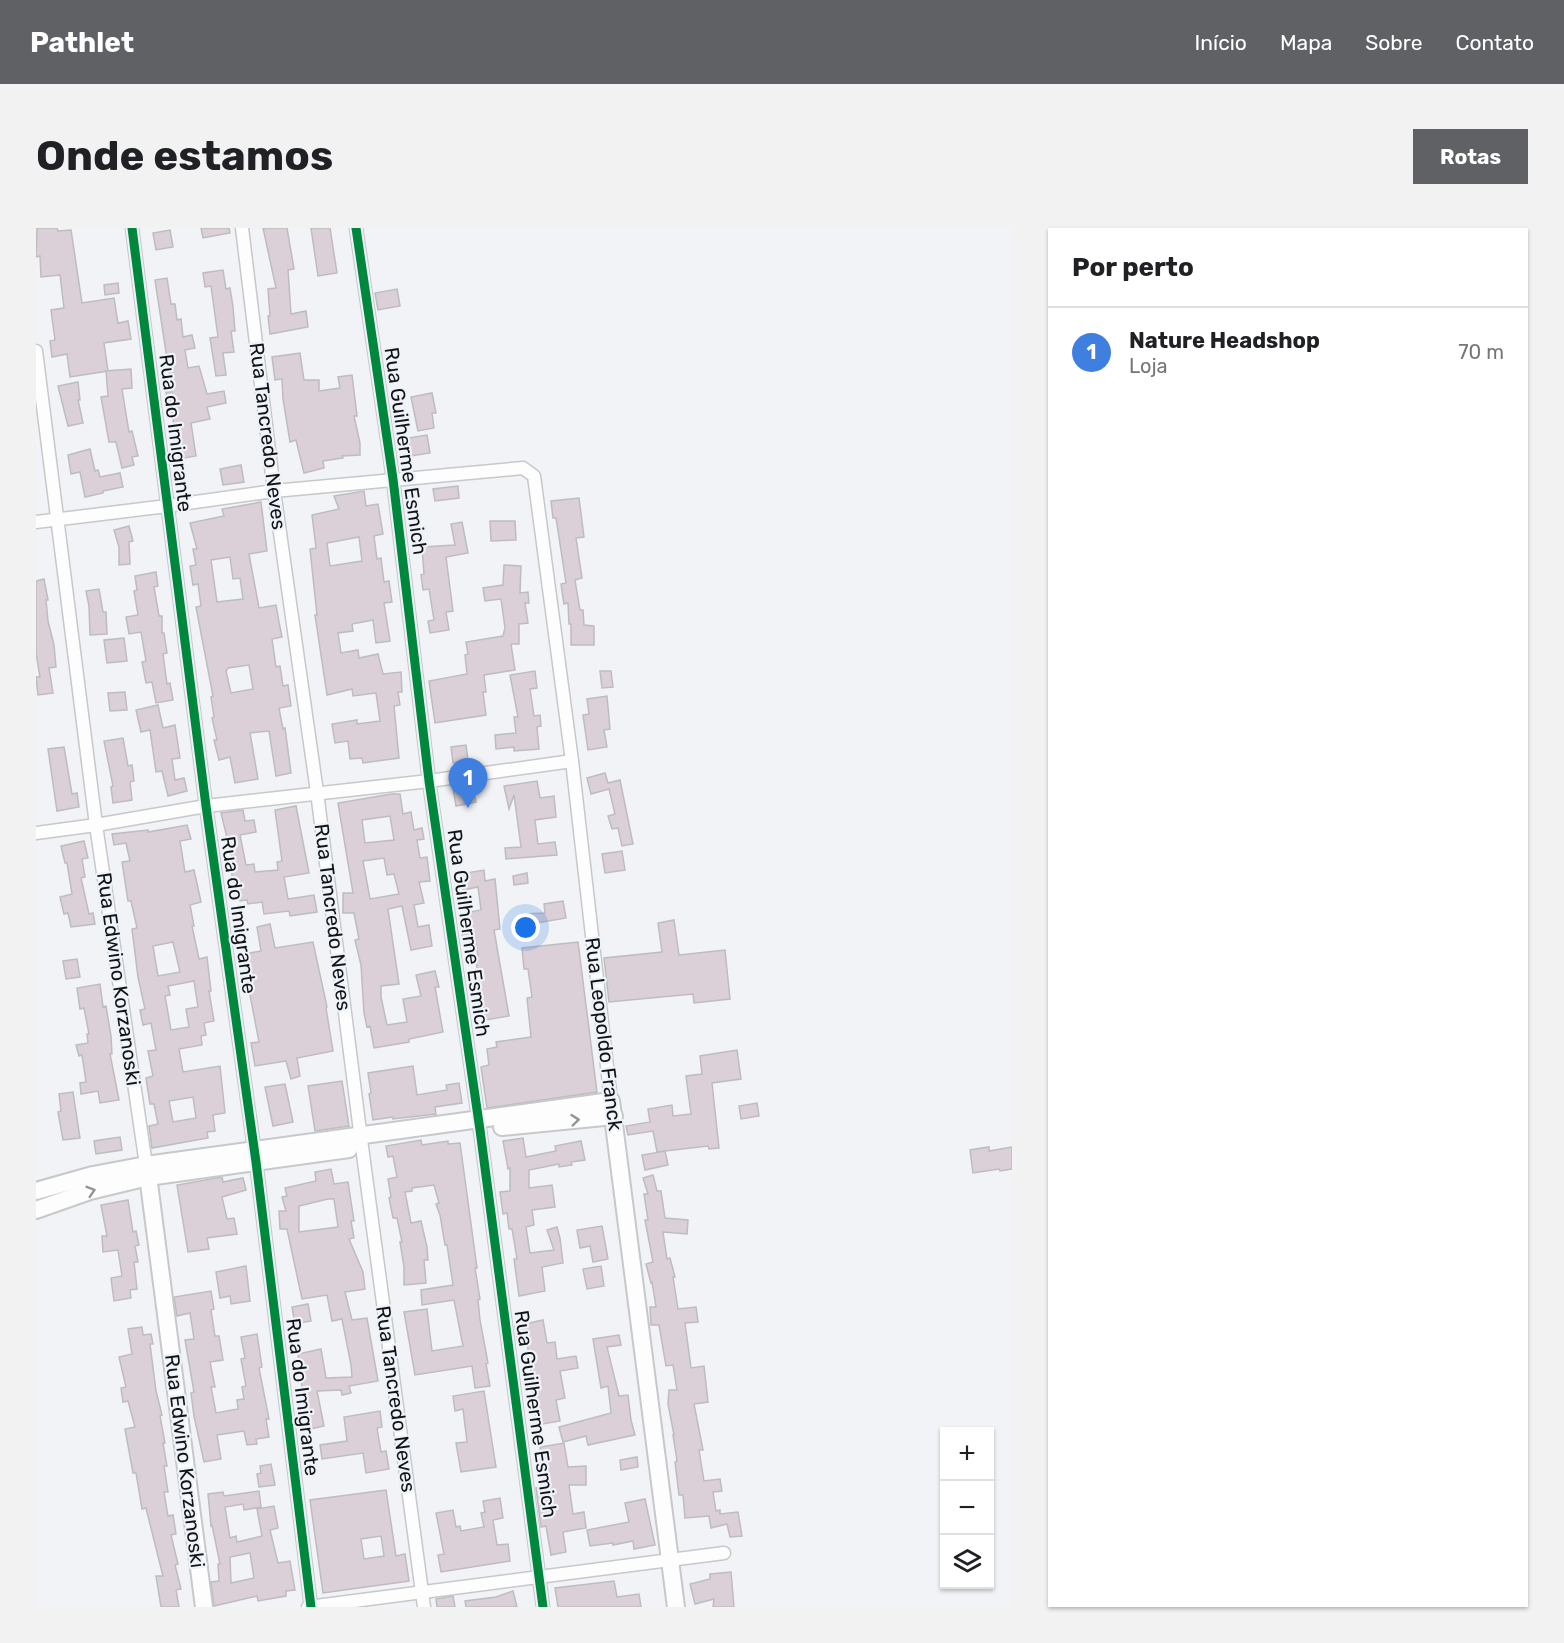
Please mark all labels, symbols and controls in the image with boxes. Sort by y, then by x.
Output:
text: Pathlet [30,26,134,59]
text: Início [1195,30,1247,55]
text: Mapa [1280,30,1332,55]
text: Sobre [1365,30,1422,55]
text: Contato [1455,30,1534,55]
button: Rotas [1413,129,1528,184]
text: Onde estamos [36,131,333,181]
text: Por perto [1072,252,1194,283]
text: Nature Headshop [1129,327,1320,354]
text: 1 [1087,340,1096,364]
text: 70 m [1458,340,1504,364]
street label: Rua Tancredo Neves [245,341,291,531]
street label: Rua Guilherme Esmich [380,346,432,556]
street label: Rua do Imigrante [154,353,198,513]
text: Loja [1129,354,1168,378]
pin: 1 [448,758,488,808]
street label: Rua Tancredo Neves [310,822,356,1012]
street label: Rua Guilherme Esmich [443,828,495,1038]
street label: Rua do Imigrante [216,835,262,995]
street label: Rua Edwino Korzanoski [92,871,146,1087]
your location [511,913,540,942]
street label: Rua Leopoldo Franck [580,936,628,1133]
one-way arrow [570,1114,579,1127]
one-way arrow [85,1186,96,1198]
street label: Rua Tancredo Neves [371,1304,421,1494]
street label: Rua Guilherme Esmich [510,1309,562,1519]
street label: Rua do Imigrante [281,1317,325,1477]
street label: Rua Edwino Korzanoski [160,1353,210,1569]
map controls [940,1427,994,1589]
button: + [940,1427,994,1481]
button: − [940,1481,994,1535]
button: layers [940,1535,994,1589]

